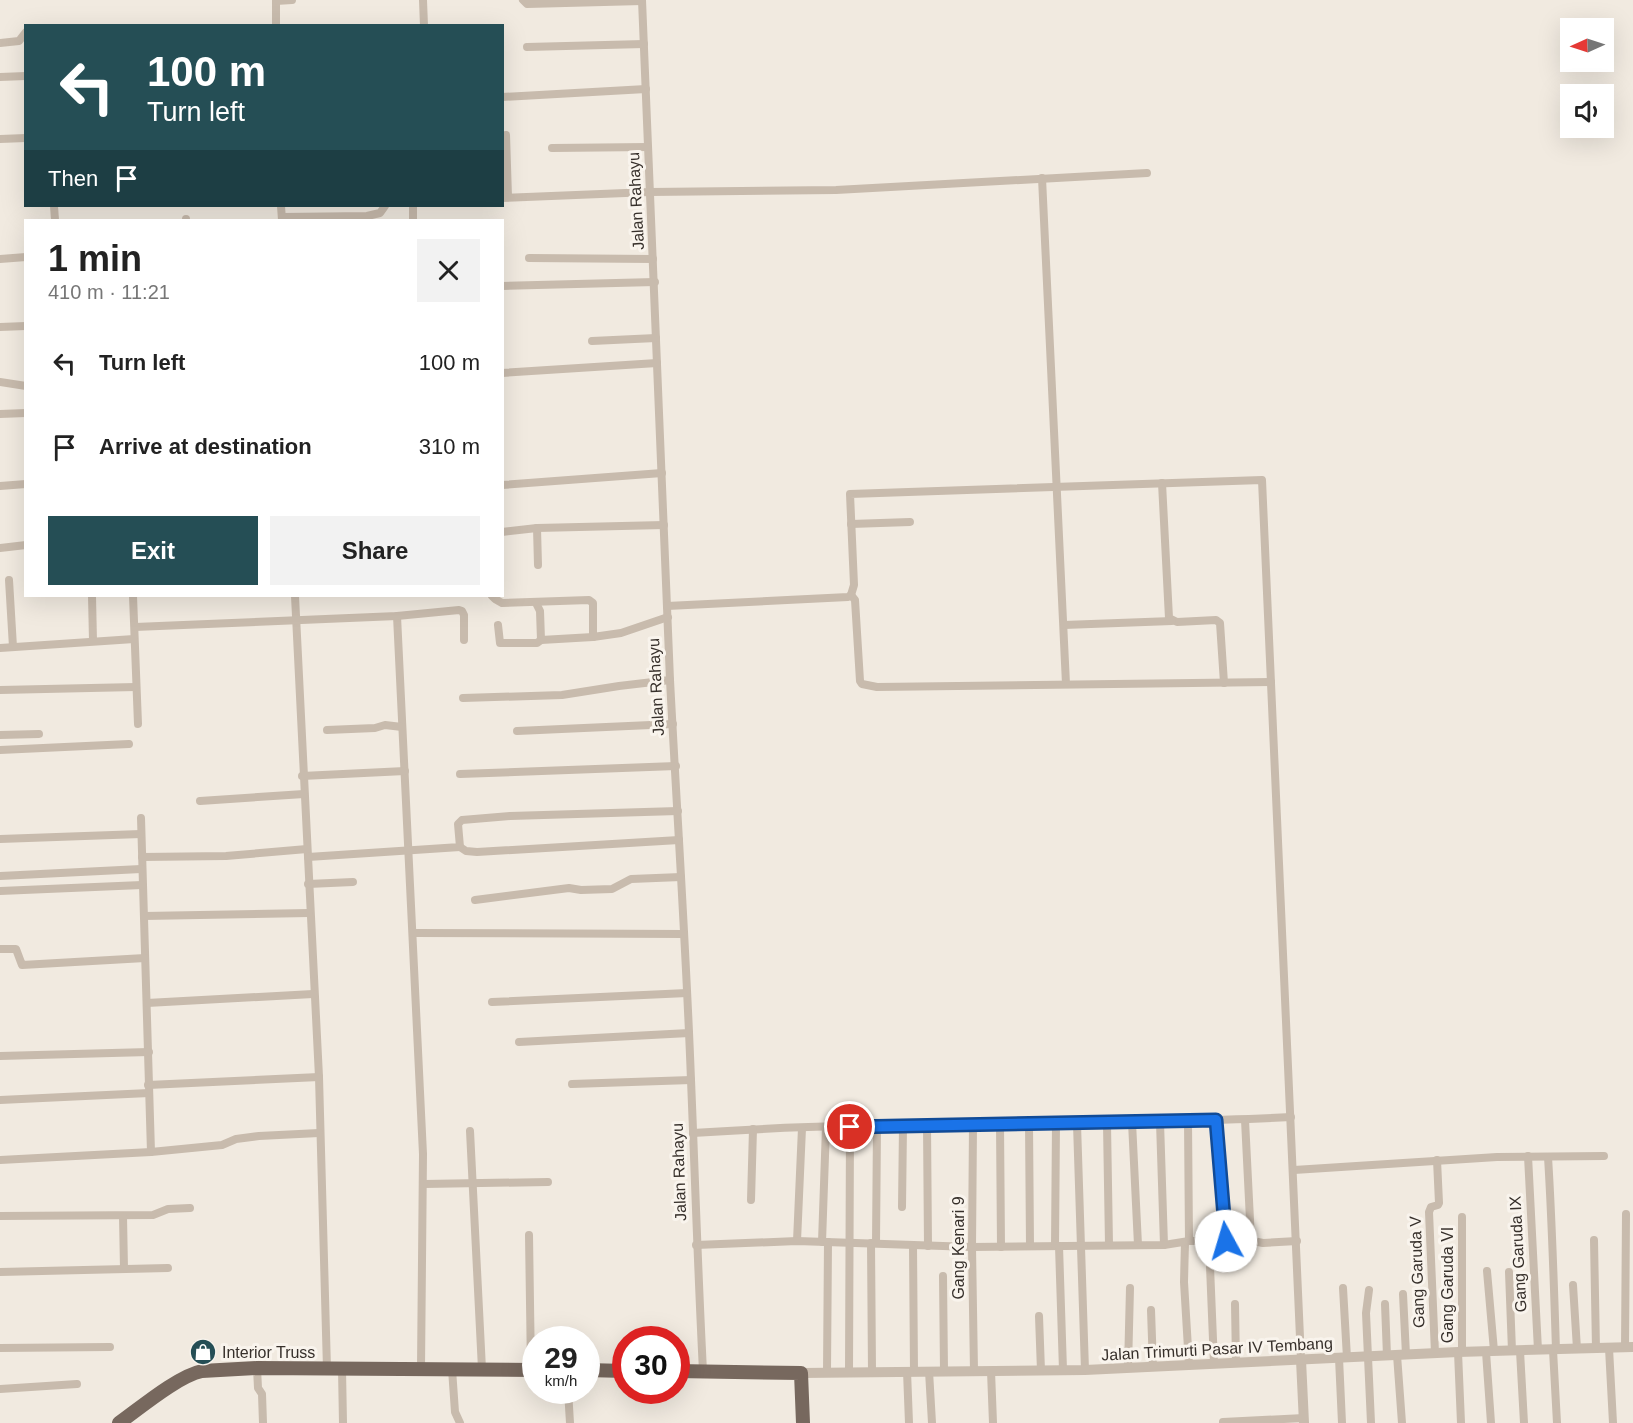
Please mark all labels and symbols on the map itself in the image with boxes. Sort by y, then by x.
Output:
north arrow [1560,18,1614,72]
street label: Jalan Rahayu [625,152,647,250]
street label: Jalan Rahayu [645,638,667,736]
pin [824,1101,875,1152]
street label: Jalan Rahayu [669,1123,689,1221]
street label: Gang Garuda IX [1506,1195,1530,1313]
street label: Gang Kenari 9 [950,1196,967,1300]
position arrow [1194,1209,1258,1273]
street label: Gang Garuda V [1407,1215,1427,1328]
street label: Gang Garuda VI [1439,1227,1456,1343]
speed limit sign: 30 [612,1326,690,1404]
street label: Jalan Trimurti Pasar IV Tembang [1101,1334,1333,1364]
shop icon: Interior Truss [188,1337,218,1367]
place label: Interior Truss [222,1344,315,1361]

